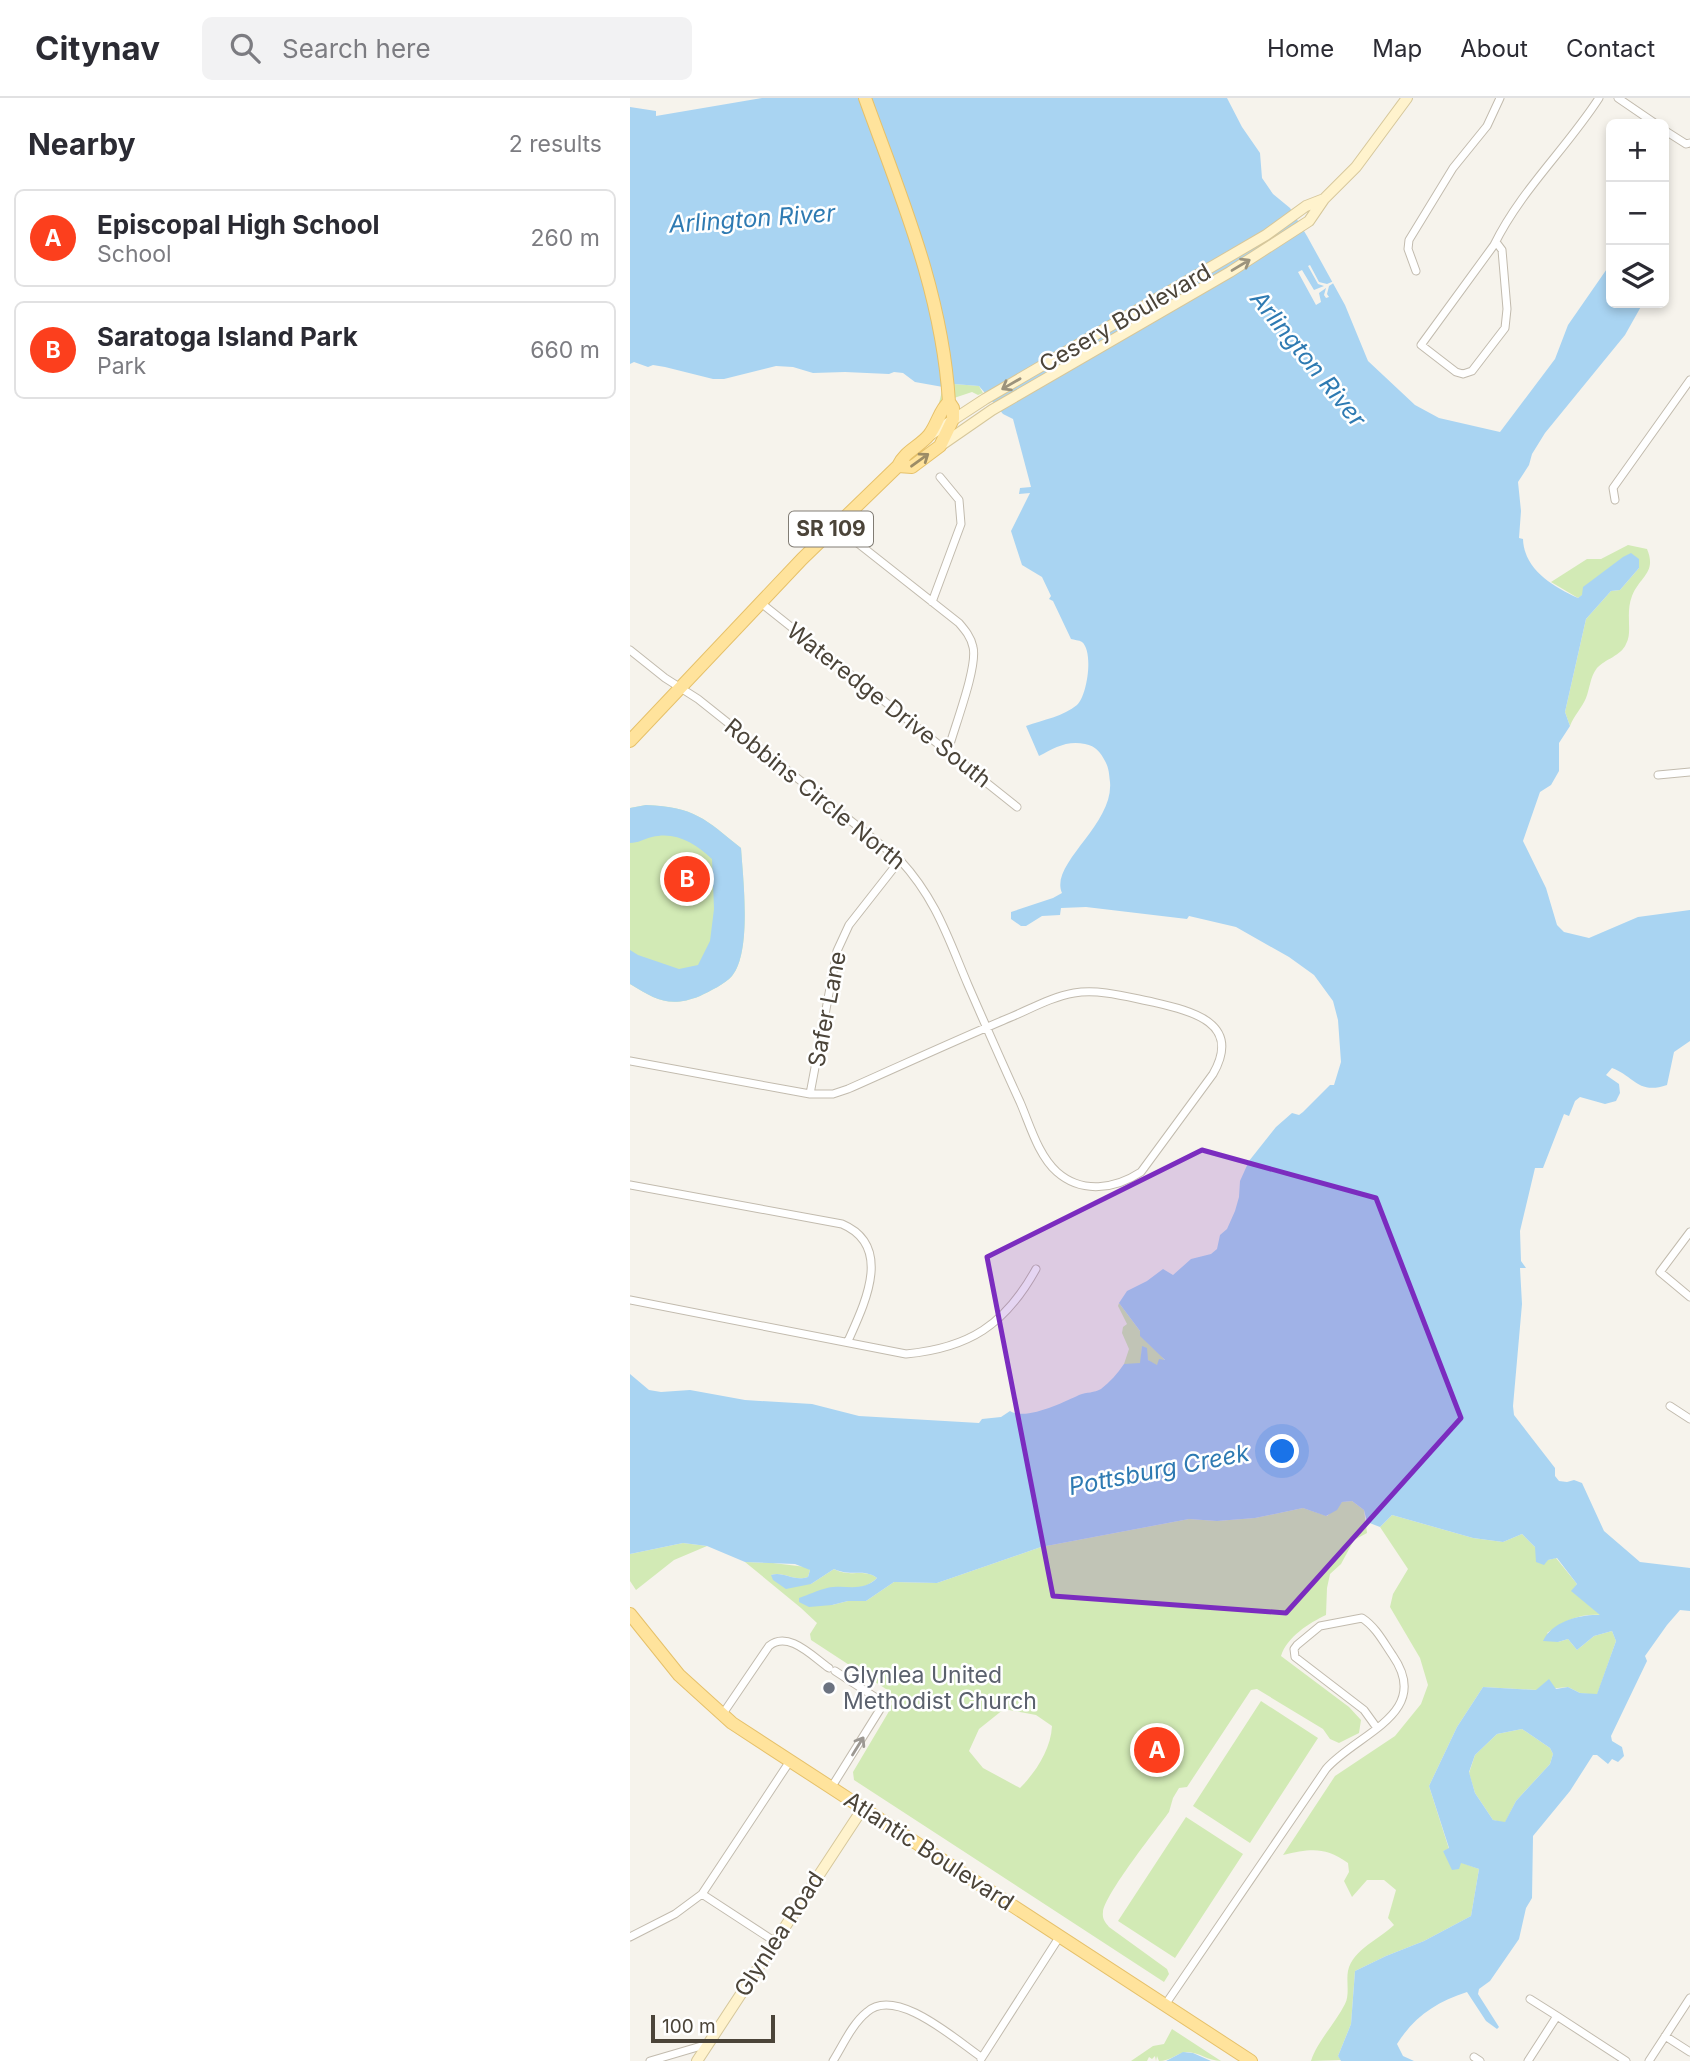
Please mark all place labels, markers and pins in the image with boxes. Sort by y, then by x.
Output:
pin: B [664,853,710,905]
place label: Glynlea United Methodist Church [843,1661,1037,1715]
marker: Glynlea United Methodist Church [821,1680,837,1696]
pin: A [1134,1724,1180,1776]

